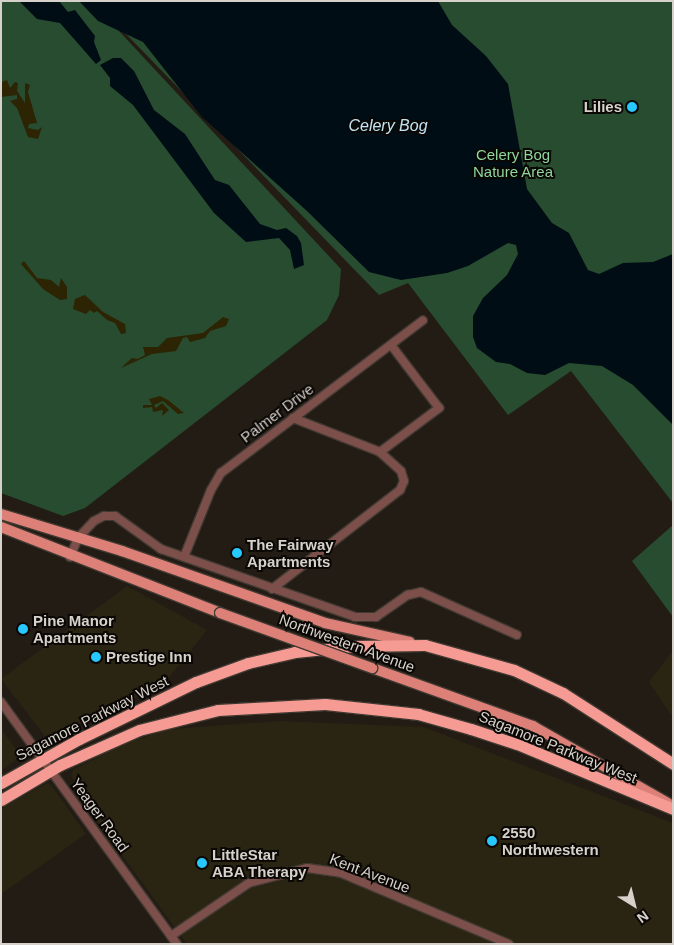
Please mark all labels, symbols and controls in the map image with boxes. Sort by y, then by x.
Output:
place label: Lilies [584,98,622,116]
marker: Lilies [626,101,638,113]
water label: Celery Bog [348,116,428,136]
park label: Celery Bog Nature Area [473,145,553,180]
street label: Palmer Drive [237,380,317,446]
place label: The Fairway Apartments [247,535,334,570]
marker: The Fairway Apartments [231,547,243,559]
street label: Northwestern Avenue [276,610,418,676]
place label: Pine Manor Apartments [33,611,116,646]
marker: Pine Manor Apartments [17,623,29,635]
place label: Prestige Inn [106,648,192,666]
marker: Prestige Inn [90,651,102,663]
street label: Sagamore Parkway West [13,672,171,764]
street label: Sagamore Parkway West [476,707,640,787]
street label: Yeager Road [67,775,133,855]
place label: 2550 Northwestern [502,823,599,858]
marker: 2550 Northwestern [486,835,498,847]
place label: LittleStar ABA Therapy [212,845,307,880]
street label: Kent Avenue [327,849,413,897]
marker: LittleStar ABA Therapy [196,857,208,869]
north arrow [609,880,659,930]
text: N [634,908,652,927]

